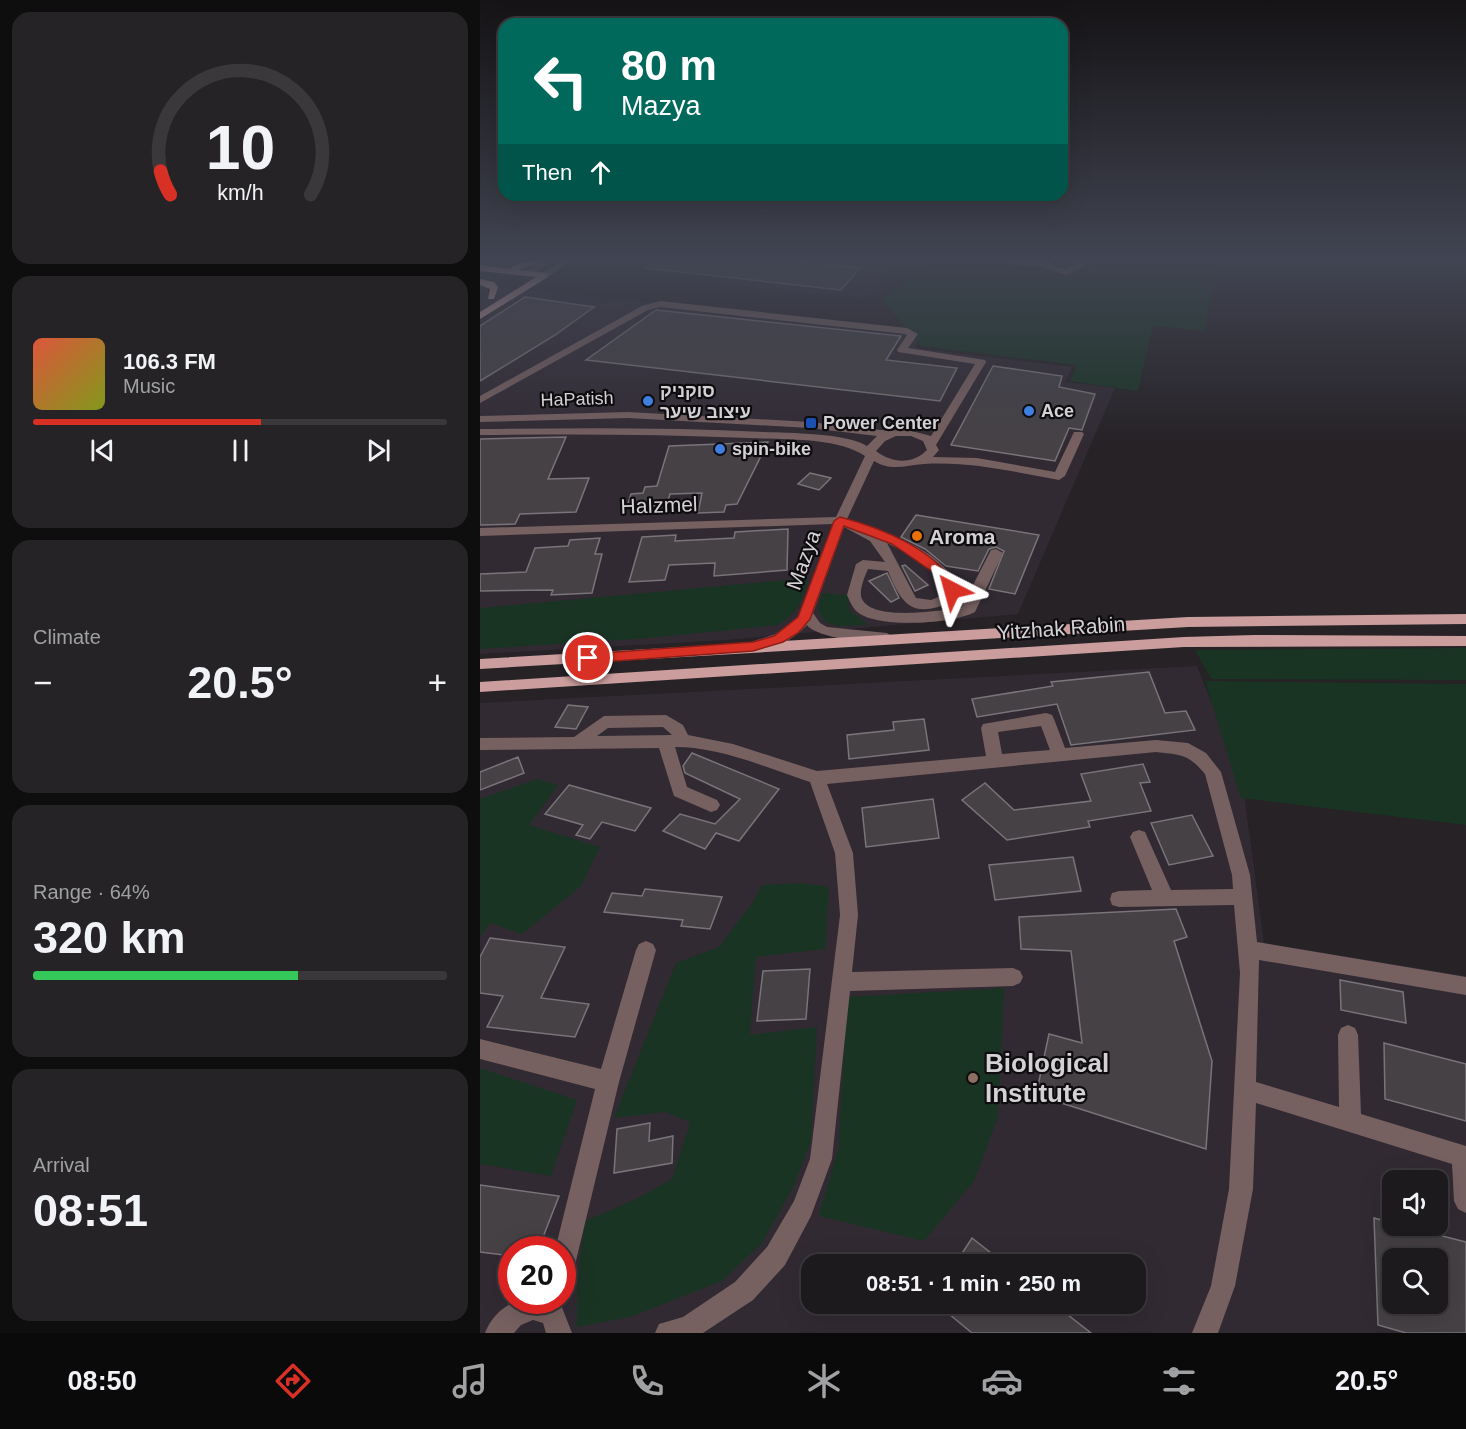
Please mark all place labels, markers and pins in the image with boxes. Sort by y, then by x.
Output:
place label: סוקניק עיצוב שיער [660,381,751,422]
marker: סוקניק עיצוב שיער [641,394,655,408]
place label: Ace [1041,401,1074,421]
marker: Ace [1022,404,1036,418]
place label: Power Center [823,413,939,433]
marker: Power Center [804,416,818,430]
place label: spin-bike [732,439,811,459]
marker: spin-bike [713,442,727,456]
place label: Aroma [929,525,996,548]
marker: Aroma [910,529,924,543]
pin [562,632,613,683]
place label: Biological Institute [985,1048,1109,1108]
marker: Biological Institute [966,1071,980,1085]

